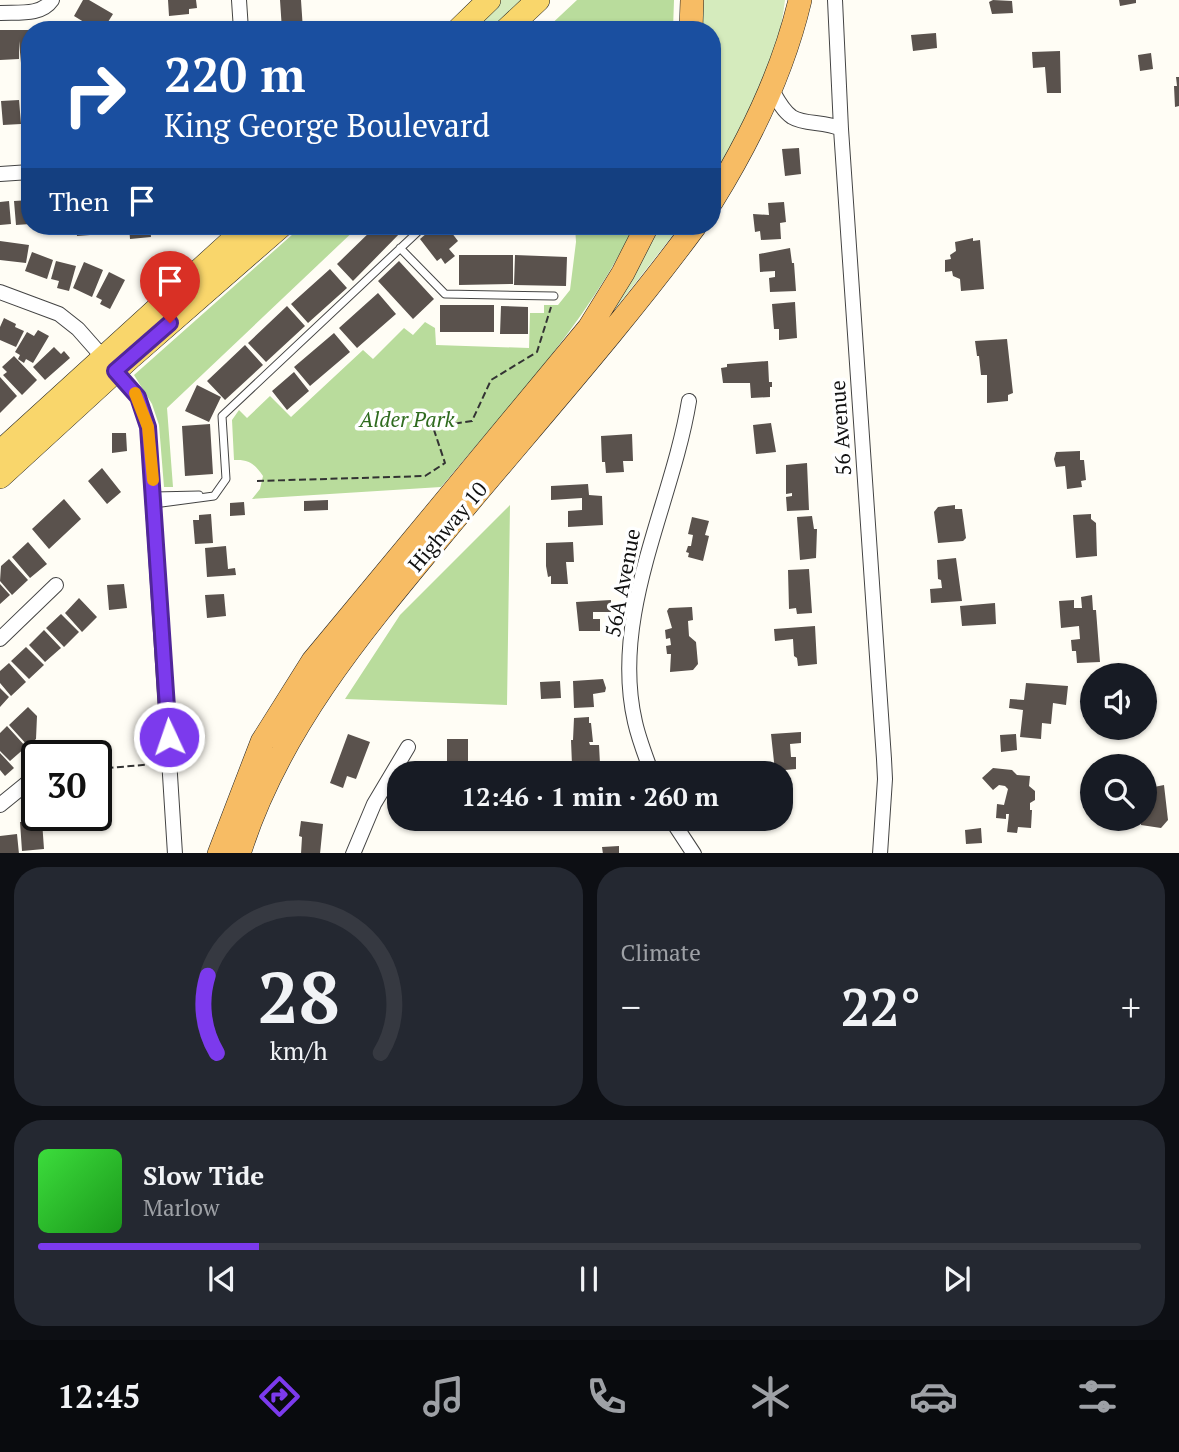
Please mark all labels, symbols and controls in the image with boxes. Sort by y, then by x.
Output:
text: 220 m [164,41,306,106]
icon: right [49,49,140,140]
text: King George Boulevard [164,104,490,146]
icon: arrive [123,182,161,220]
text: Then [49,184,109,218]
pin [140,251,200,323]
icon: arrive [151,262,189,300]
street label: 56 Avenue [823,379,857,477]
park label: Alder Park [357,405,456,433]
street label: Highway 10 [401,476,493,577]
street label: 56A Avenue [598,526,646,639]
map controls [1080,663,1157,831]
button: sound [1080,663,1157,740]
position arrow [132,700,206,774]
speed limit sign: 30 [21,740,112,831]
button: search [1080,754,1157,831]
text: 12:46 · 1 min · 260 m [461,779,719,813]
text: Climate [621,937,701,968]
text: 28 [257,947,339,1044]
text: 22° [841,972,921,1041]
text: − [621,982,641,1032]
text: + [1121,982,1141,1032]
text: km/h [269,1033,327,1066]
text: Slow Tide [143,1158,264,1192]
text: Marlow [143,1192,220,1223]
icon: previous [203,1260,241,1298]
icon: pause [570,1260,608,1298]
icon: next [938,1260,976,1298]
icon: directions [255,1372,304,1421]
icon: music [419,1372,468,1421]
icon: phone [582,1372,631,1421]
icon: climate [746,1372,795,1421]
icon: car [909,1372,958,1421]
icon: filters [1073,1372,1122,1421]
text: 12:45 [57,1375,141,1417]

